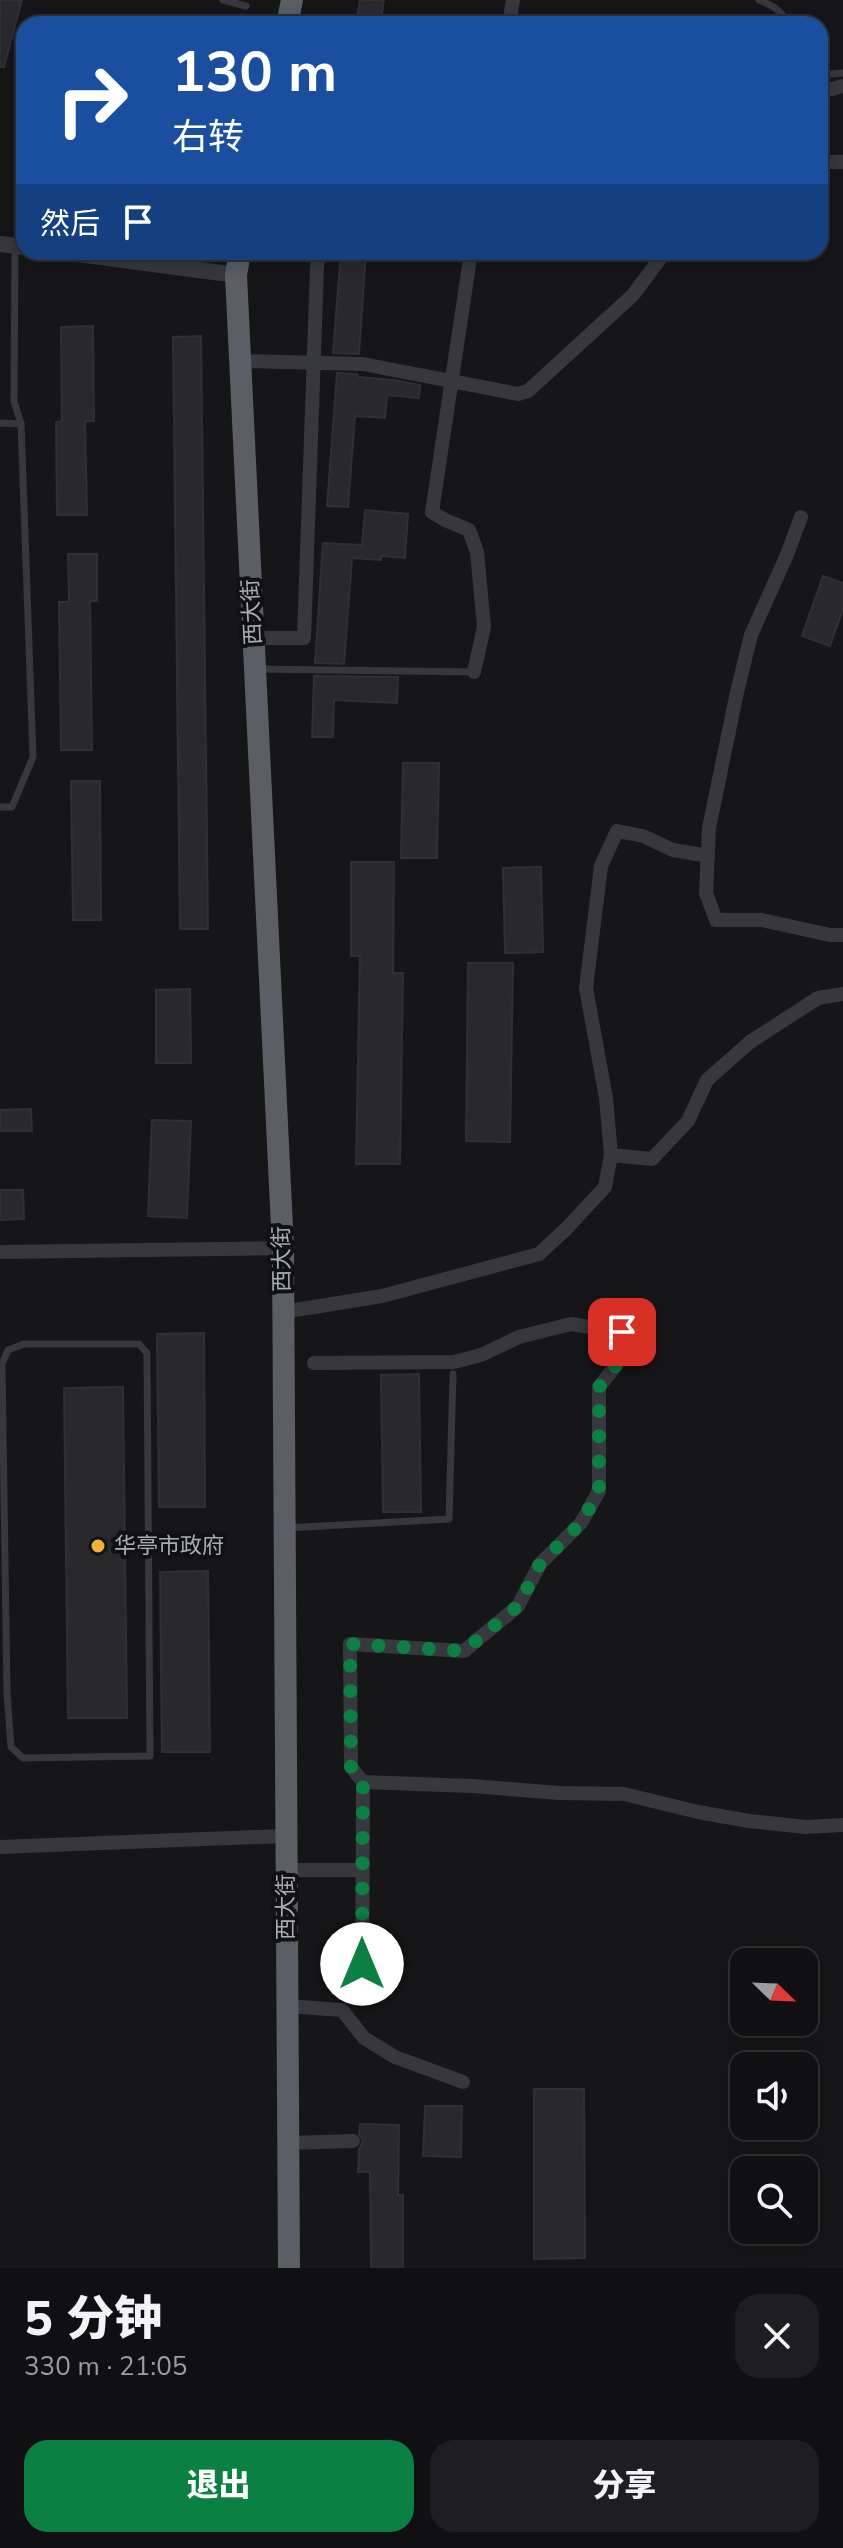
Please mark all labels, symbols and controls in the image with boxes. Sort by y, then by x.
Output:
text: 130 m [172,34,337,111]
icon: right [40,48,144,152]
text: 右转 [172,113,244,162]
icon: arrive [116,200,160,244]
text: 然后 [40,204,100,245]
street label: 西大街 [235,578,269,646]
street label: 西大街 [266,1226,298,1292]
pin [588,1298,656,1366]
icon: arrive [600,1310,644,1354]
place label: 华亭市政府 [114,1531,224,1561]
marker: 华亭市政府 [89,1537,107,1555]
street label: 西大街 [271,1874,301,1940]
position arrow [320,1922,404,2006]
north arrow [730,1948,818,2036]
map controls [730,1948,818,2244]
button: sound [730,2052,818,2140]
button: search [730,2156,818,2244]
text: 5 分钟 [24,2286,162,2352]
button: close [735,2294,819,2378]
text: 330 m · 21:05 [24,2349,187,2384]
button: 退出 [24,2440,414,2532]
button: 分享 [430,2440,819,2532]

